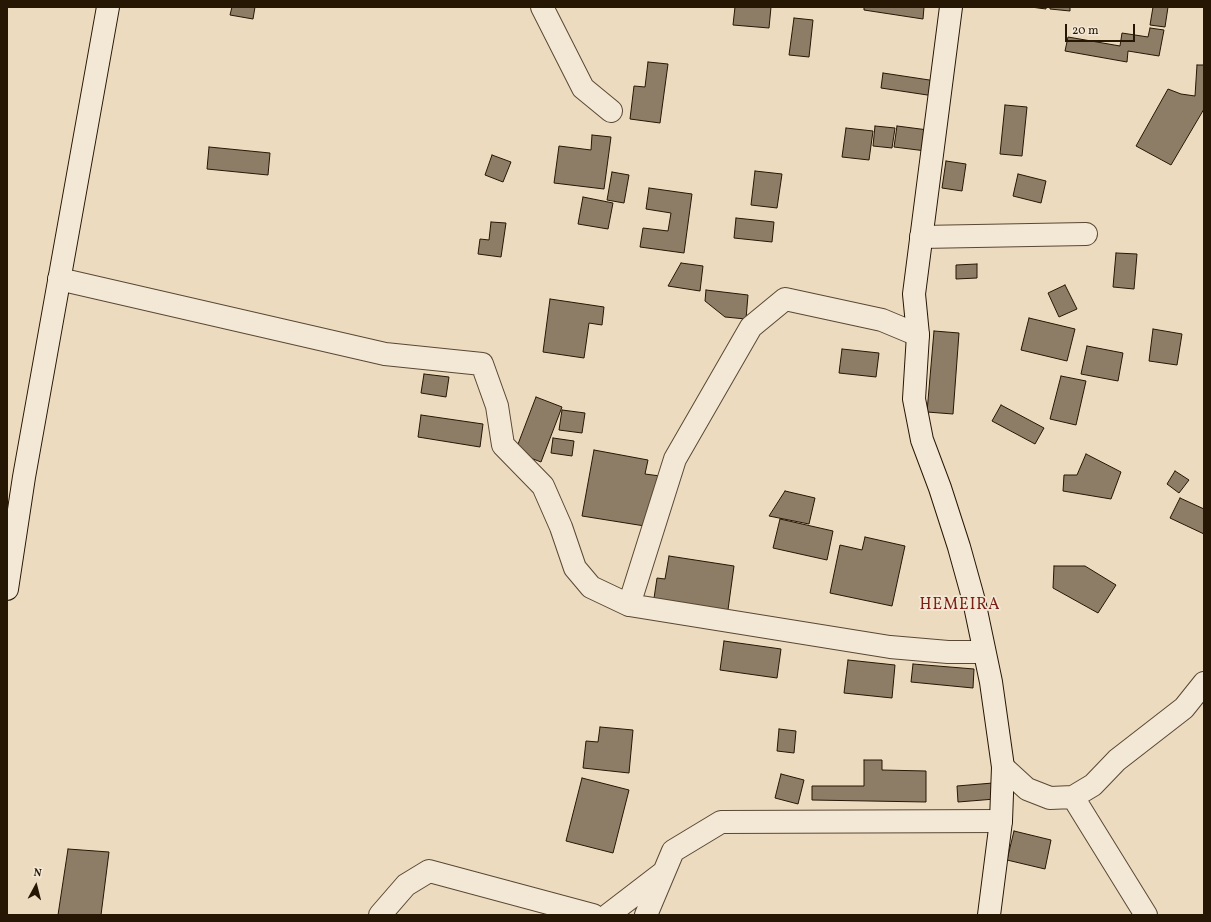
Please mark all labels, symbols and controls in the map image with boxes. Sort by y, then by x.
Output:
scale bar [1067,16,1137,42]
text: 20 m [1072,23,1099,39]
district label: HEMEIRA [919,596,1001,616]
north arrow [16,866,56,906]
text: N [33,866,42,882]

